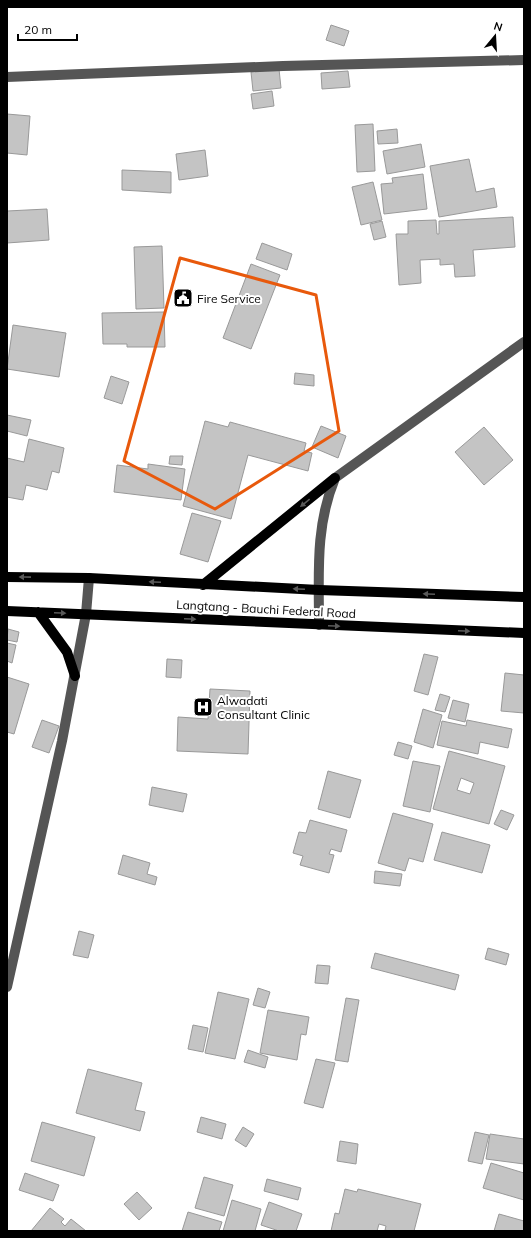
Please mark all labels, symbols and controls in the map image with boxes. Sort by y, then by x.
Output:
scale bar [18,16,77,42]
north arrow [475,16,515,56]
text: N [492,19,504,34]
text: 20 m [24,22,52,37]
public building icon: Fire Service [172,287,194,309]
place label: Fire Service [197,291,261,306]
one-way arrow [299,498,310,507]
one-way arrow [18,574,31,580]
one-way arrow [149,578,161,585]
one-way arrow [293,586,305,593]
one-way arrow [422,591,435,597]
street label: Langtang - Bauchi Federal Road [176,597,356,621]
one-way arrow [54,610,67,616]
one-way arrow [184,616,197,622]
one-way arrow [328,622,340,629]
one-way arrow [458,628,471,634]
place label: Alwadati Consultant Clinic [217,693,310,722]
hospital icon: Alwadati Consultant Clinic [192,696,214,718]

